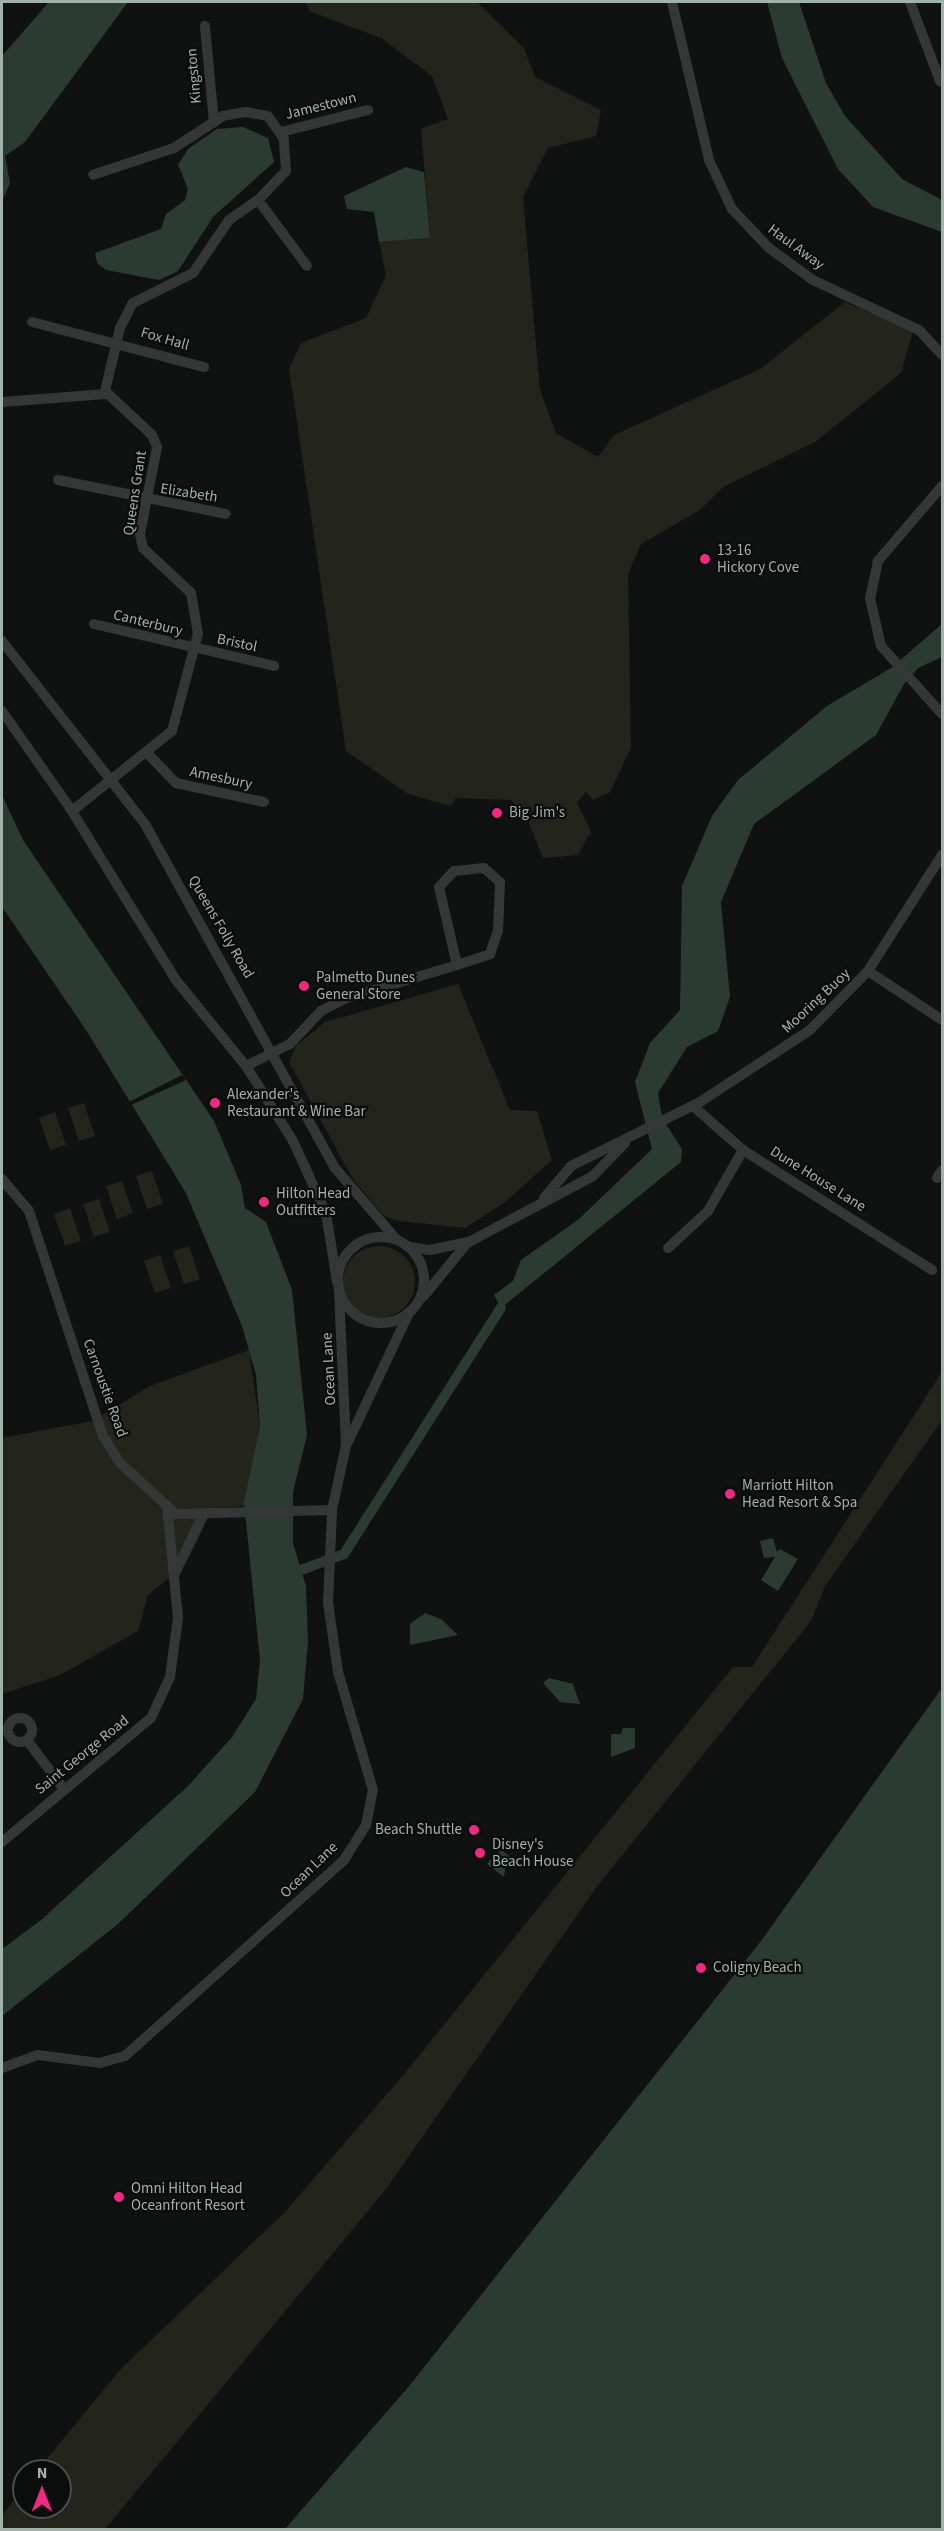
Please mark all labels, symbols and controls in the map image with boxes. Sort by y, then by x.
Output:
street label: Kingston [183,48,205,104]
street label: Jamestown [284,88,358,124]
street label: Haul Away [764,220,828,274]
street label: Fox Hall [139,323,191,355]
street label: Queens Grant [119,449,151,537]
street label: Elizabeth [159,480,219,506]
place label: 13-16 Hickory Cove [717,541,799,576]
marker: 13-16 Hickory Cove [698,552,712,566]
street label: Canterbury [111,606,185,640]
street label: Bristol [215,630,259,656]
street label: Amesbury [188,763,254,793]
place label: Big Jim's [509,804,565,822]
marker: Big Jim's [490,806,504,820]
street label: Queens Folly Road [184,872,258,982]
street label: Mooring Buoy [778,965,854,1037]
place label: Palmetto Dunes General Store [316,968,415,1003]
marker: Palmetto Dunes General Store [297,979,311,993]
place label: Alexander's Restaurant & Wine Bar [227,1085,366,1120]
marker: Alexander's Restaurant & Wine Bar [208,1096,222,1110]
street label: Dune House Lane [767,1142,869,1216]
place label: Hilton Head Outfitters [276,1184,350,1219]
marker: Hilton Head Outfitters [257,1195,271,1209]
street label: Ocean Lane [318,1332,340,1406]
street label: Carnoustie Road [79,1336,131,1440]
place label: Marriott Hilton Head Resort & Spa [742,1476,857,1511]
marker: Marriott Hilton Head Resort & Spa [723,1487,737,1501]
street label: Saint George Road [31,1712,133,1798]
place label: Beach Shuttle [375,1821,462,1839]
marker: Beach Shuttle [467,1823,481,1837]
place label: Disney's Beach House [492,1835,573,1870]
street label: Ocean Lane [277,1838,341,1902]
marker: Disney's Beach House [473,1846,487,1860]
place label: Coligny Beach [713,1959,802,1977]
marker: Coligny Beach [694,1961,708,1975]
place label: Omni Hilton Head Oceanfront Resort [131,2179,245,2214]
marker: Omni Hilton Head Oceanfront Resort [112,2190,126,2204]
north arrow [12,2459,72,2519]
text: N [37,2462,47,2484]

